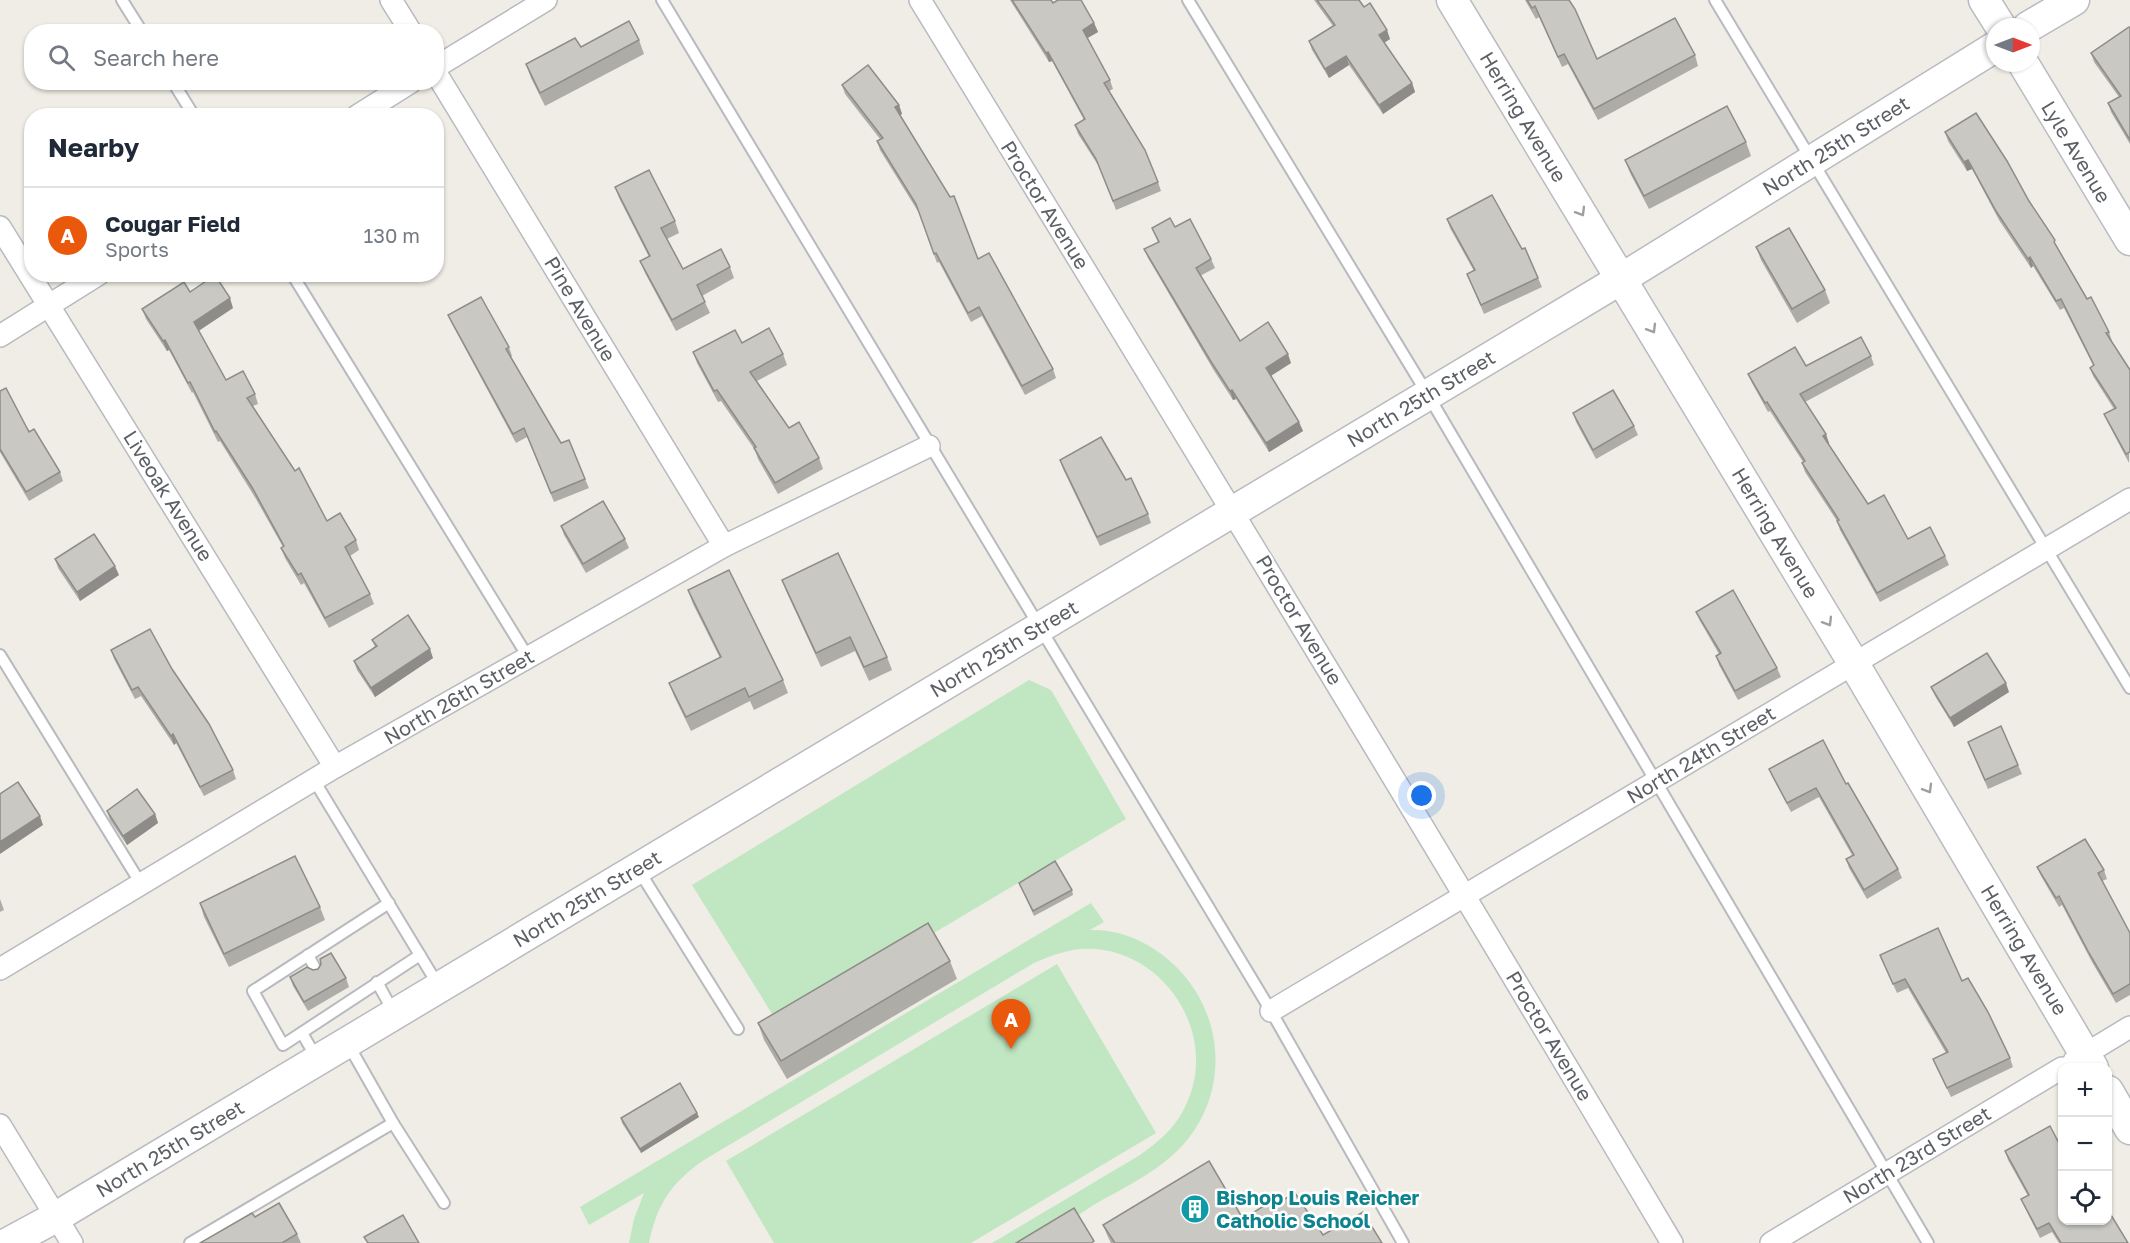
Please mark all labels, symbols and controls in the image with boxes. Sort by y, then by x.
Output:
north arrow [1986,18,2040,72]
search box [24,24,444,90]
icon: search [45,41,78,74]
text: Search here [93,44,219,71]
street label: Herring Avenue [1475,47,1572,186]
street label: North 25th Street [1758,90,1913,200]
street label: Lyle Avenue [2037,96,2117,207]
text: Nearby [48,132,139,163]
street label: Proctor Avenue [997,136,1095,273]
one-way arrow [1573,206,1585,216]
text: Cougar Field [105,210,240,237]
text: A [60,223,75,247]
text: 130 m [364,223,420,247]
text: Sports [105,237,169,261]
street label: Pine Avenue [540,252,622,365]
one-way arrow [1644,323,1656,333]
street label: North 25th Street [1342,344,1499,452]
street label: Liveoak Avenue [119,426,219,565]
street label: Herring Avenue [1727,463,1824,602]
street label: Proctor Avenue [1252,550,1348,689]
street label: North 25th Street [925,594,1082,702]
one-way arrow [1821,616,1833,626]
street label: North 26th Street [379,644,538,749]
street label: North 24th Street [1622,700,1779,808]
your location [1407,781,1436,810]
one-way arrow [1921,783,1933,793]
street label: North 25th Street [508,844,665,952]
street label: Herring Avenue [1976,880,2073,1019]
street label: Proctor Avenue [1502,966,1598,1105]
pin: A [992,1000,1030,1049]
map controls [2058,1063,2112,1225]
button: + [2058,1063,2112,1117]
street label: North 25th Street [91,1094,248,1202]
street label: North 23rd Street [1838,1101,1995,1208]
button: − [2058,1117,2112,1171]
button: locate [2058,1171,2112,1225]
place label: Bishop Louis Reicher Catholic School [1216,1185,1419,1232]
building icon: Bishop Louis Reicher Catholic School [1179,1193,1211,1225]

